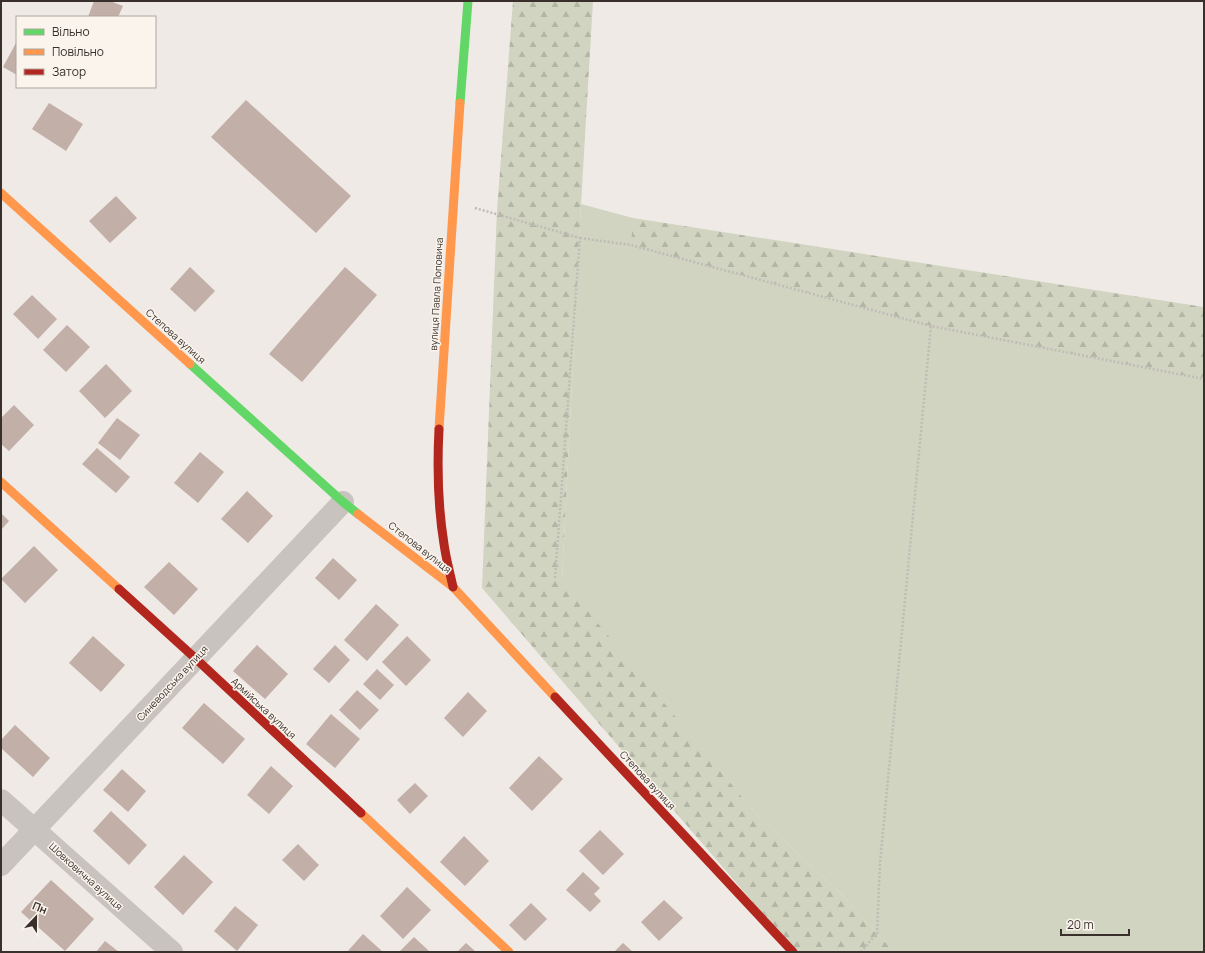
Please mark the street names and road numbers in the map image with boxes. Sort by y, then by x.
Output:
street label: вулиця Павла Поповича [426,237,446,351]
street label: Степова вулиця [143,305,209,367]
street label: Степова вулиця [386,518,454,576]
street label: Синеводська вулиця [133,642,211,724]
street label: Армійська вулиця [228,674,300,742]
street label: Степова вулиця [617,747,679,813]
street label: Шовковична вулиця [46,839,126,913]

